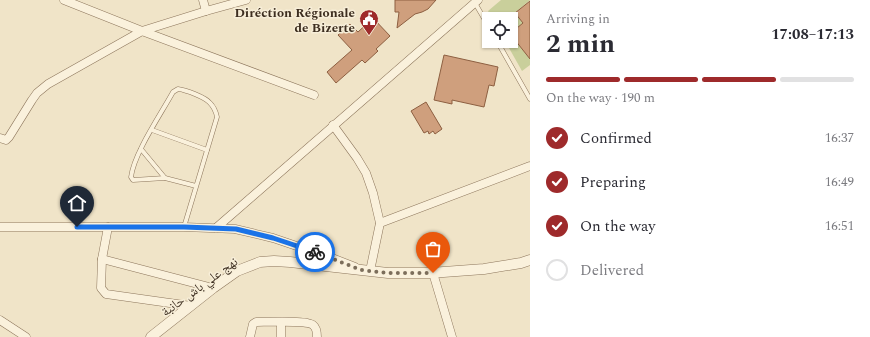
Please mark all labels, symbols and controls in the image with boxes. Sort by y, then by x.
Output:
place label: Diréction Régionale de Bizerte [234,3,355,38]
public building icon: Diréction Régionale de Bizerte [358,8,380,36]
text: Arriving in [546,9,610,29]
map controls [482,12,518,48]
button: locate [482,12,518,48]
text: 17:08–17:13 [771,23,854,46]
text: 2 min [546,24,615,64]
text: On the way · 190 m [546,88,655,108]
icon: check [546,127,568,149]
text: Confirmed [580,127,652,150]
text: 16:37 [825,128,854,148]
icon: check [546,171,568,193]
text: Preparing [580,171,646,194]
text: 16:49 [825,172,854,192]
pin [60,186,94,227]
icon: home [66,192,88,214]
icon: check [546,215,568,237]
text: On the way [580,215,655,238]
text: 16:51 [825,216,854,236]
courier [295,232,335,272]
pin [416,232,450,273]
icon: bag [422,238,444,260]
icon: bike [304,241,326,263]
street label: نهج علي باش حانبة [157,252,242,322]
text: Delivered [580,259,644,282]

